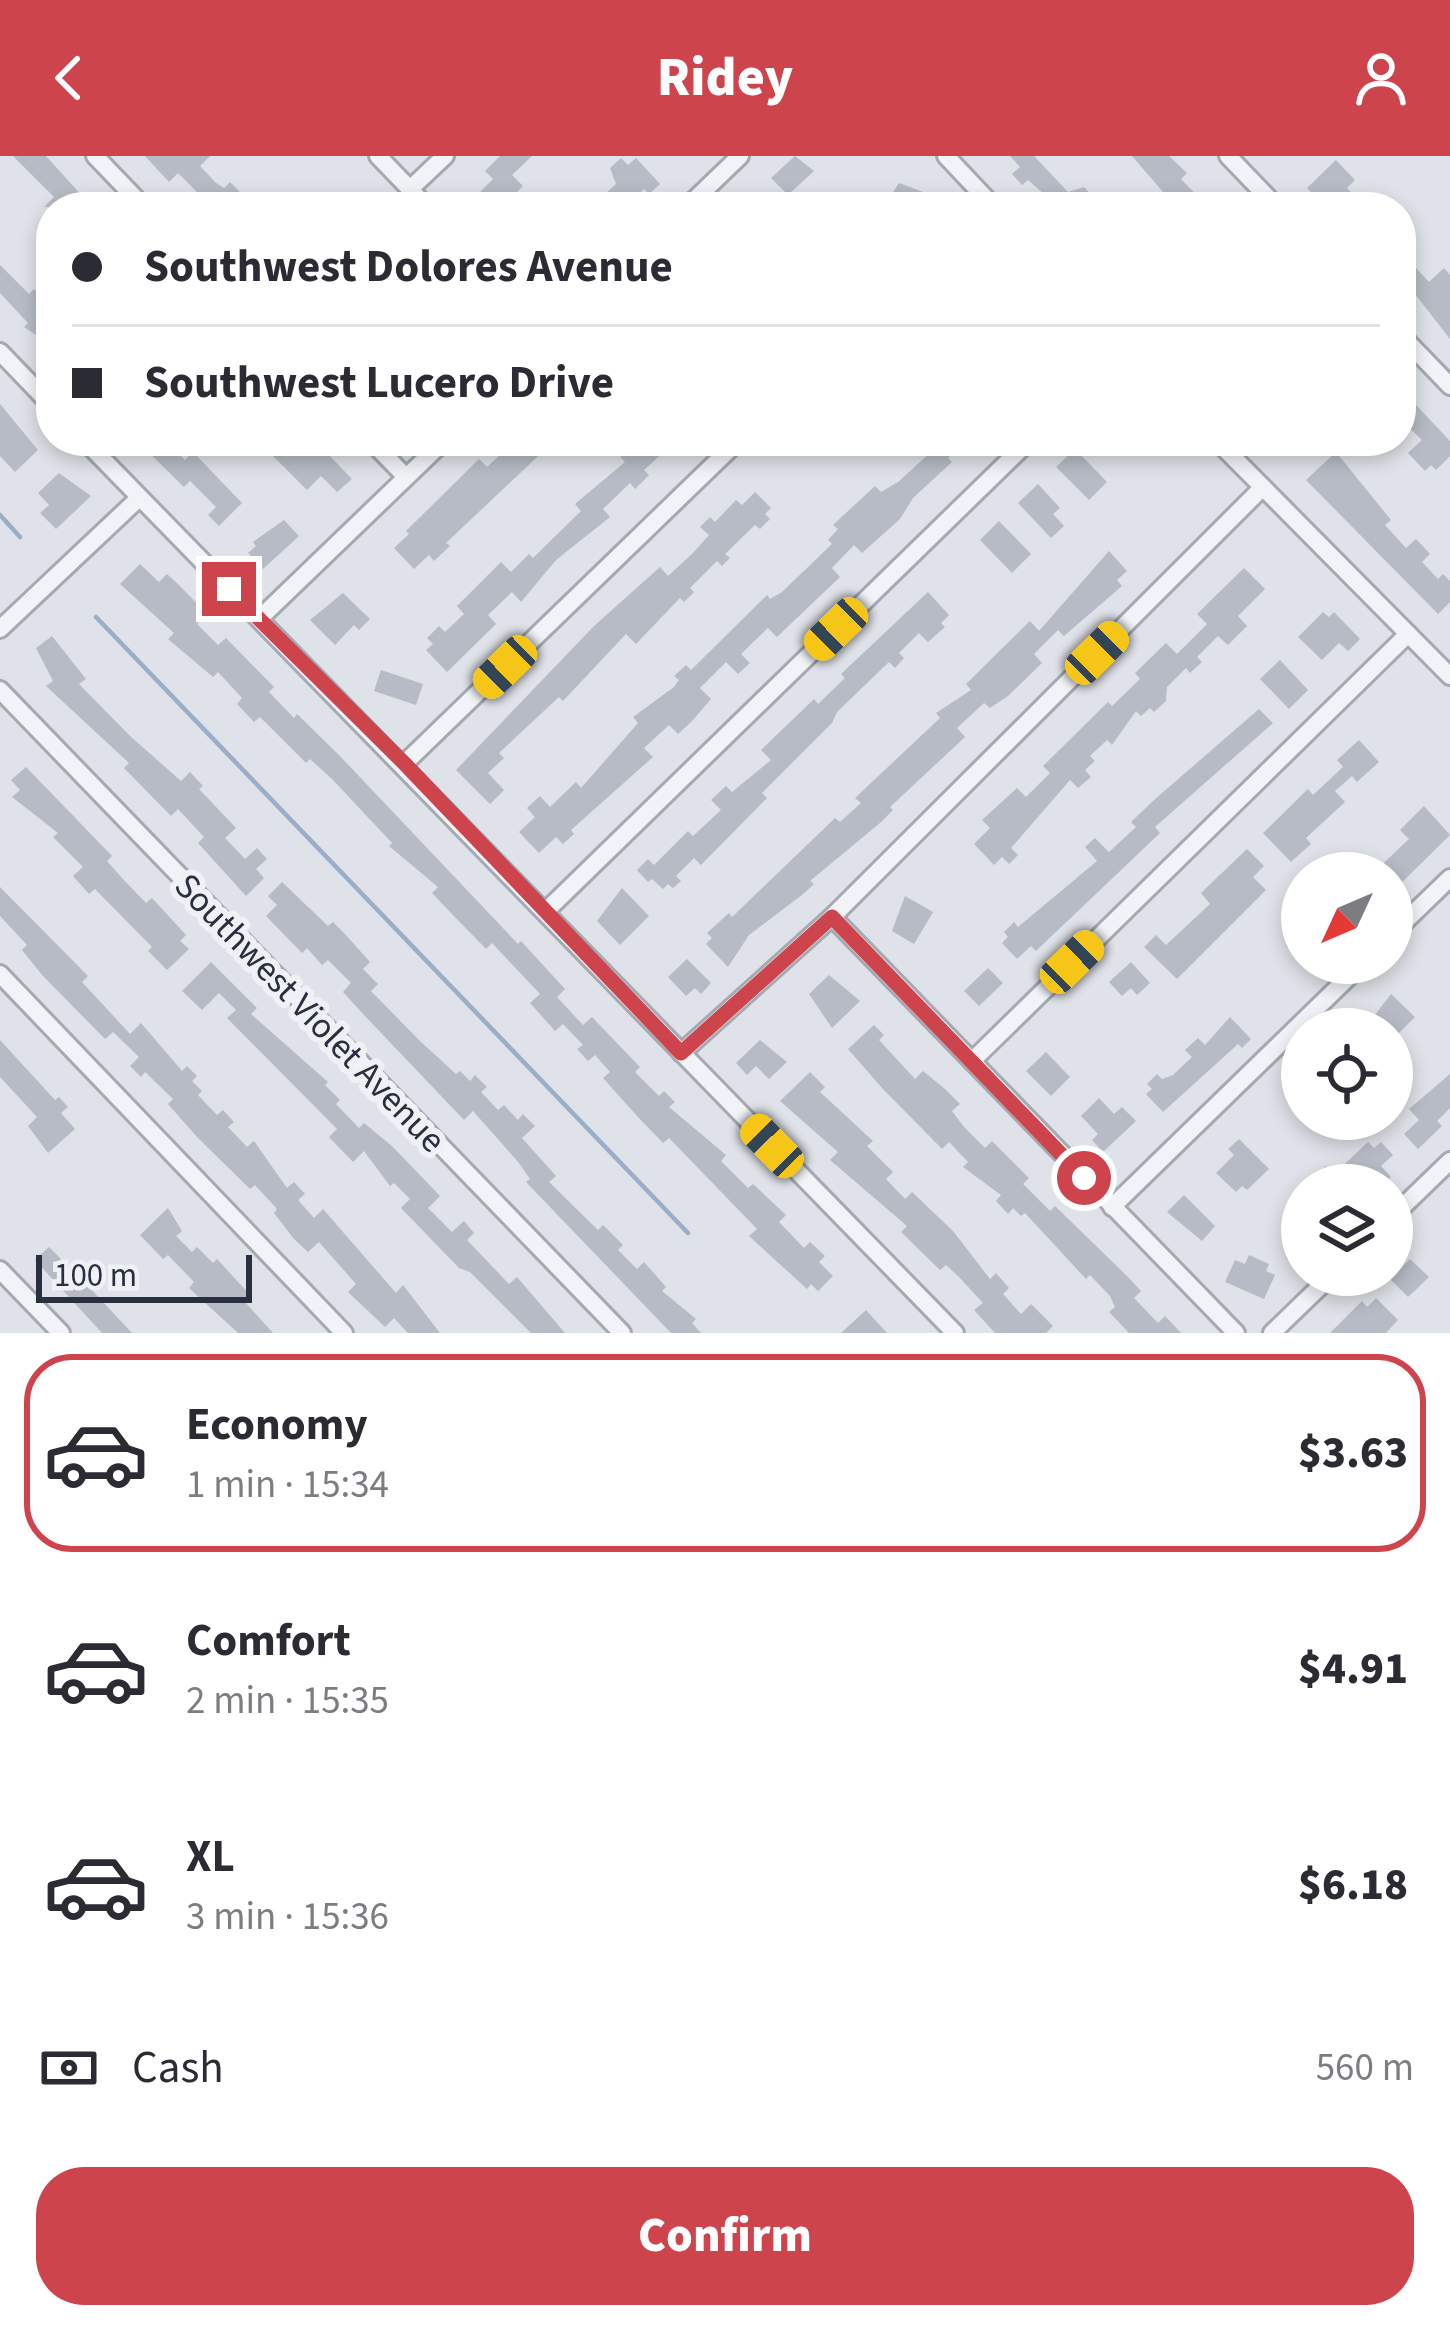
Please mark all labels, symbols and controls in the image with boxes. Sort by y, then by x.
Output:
text: Ridey [657,40,793,117]
icon: back [36,45,102,111]
icon: person [1348,45,1414,111]
text: Southwest Dolores Avenue [144,235,673,299]
text: Southwest Lucero Drive [144,351,614,415]
route end [202,562,256,616]
car [798,591,874,667]
car [1059,615,1135,691]
car [467,629,543,705]
north arrow [1281,852,1413,984]
map controls [1281,852,1413,1296]
street label: Southwest Violet Avenue [163,862,457,1164]
car [1034,924,1110,1000]
button: locate [1281,1008,1413,1140]
car [734,1108,810,1184]
route start [1057,1151,1111,1205]
button: layers [1281,1164,1413,1296]
scale bar [36,1249,252,1302]
text: 100 m [54,1252,137,1299]
text: Economy [186,1393,368,1457]
icon: car [42,1399,150,1507]
text: $3.63 [1298,1421,1408,1485]
text: 1 min · 15:34 [186,1457,389,1513]
text: Comfort [186,1609,351,1673]
icon: car [42,1615,150,1723]
text: $4.91 [1298,1637,1408,1701]
text: 2 min · 15:35 [186,1673,389,1729]
text: XL [186,1825,235,1889]
icon: car [42,1831,150,1939]
text: $6.18 [1298,1853,1408,1917]
text: 3 min · 15:36 [186,1889,389,1945]
icon: cash [36,2035,102,2101]
text: Cash [132,2036,224,2100]
text: 560 m [1316,2040,1414,2096]
button: Confirm [36,2167,1414,2305]

